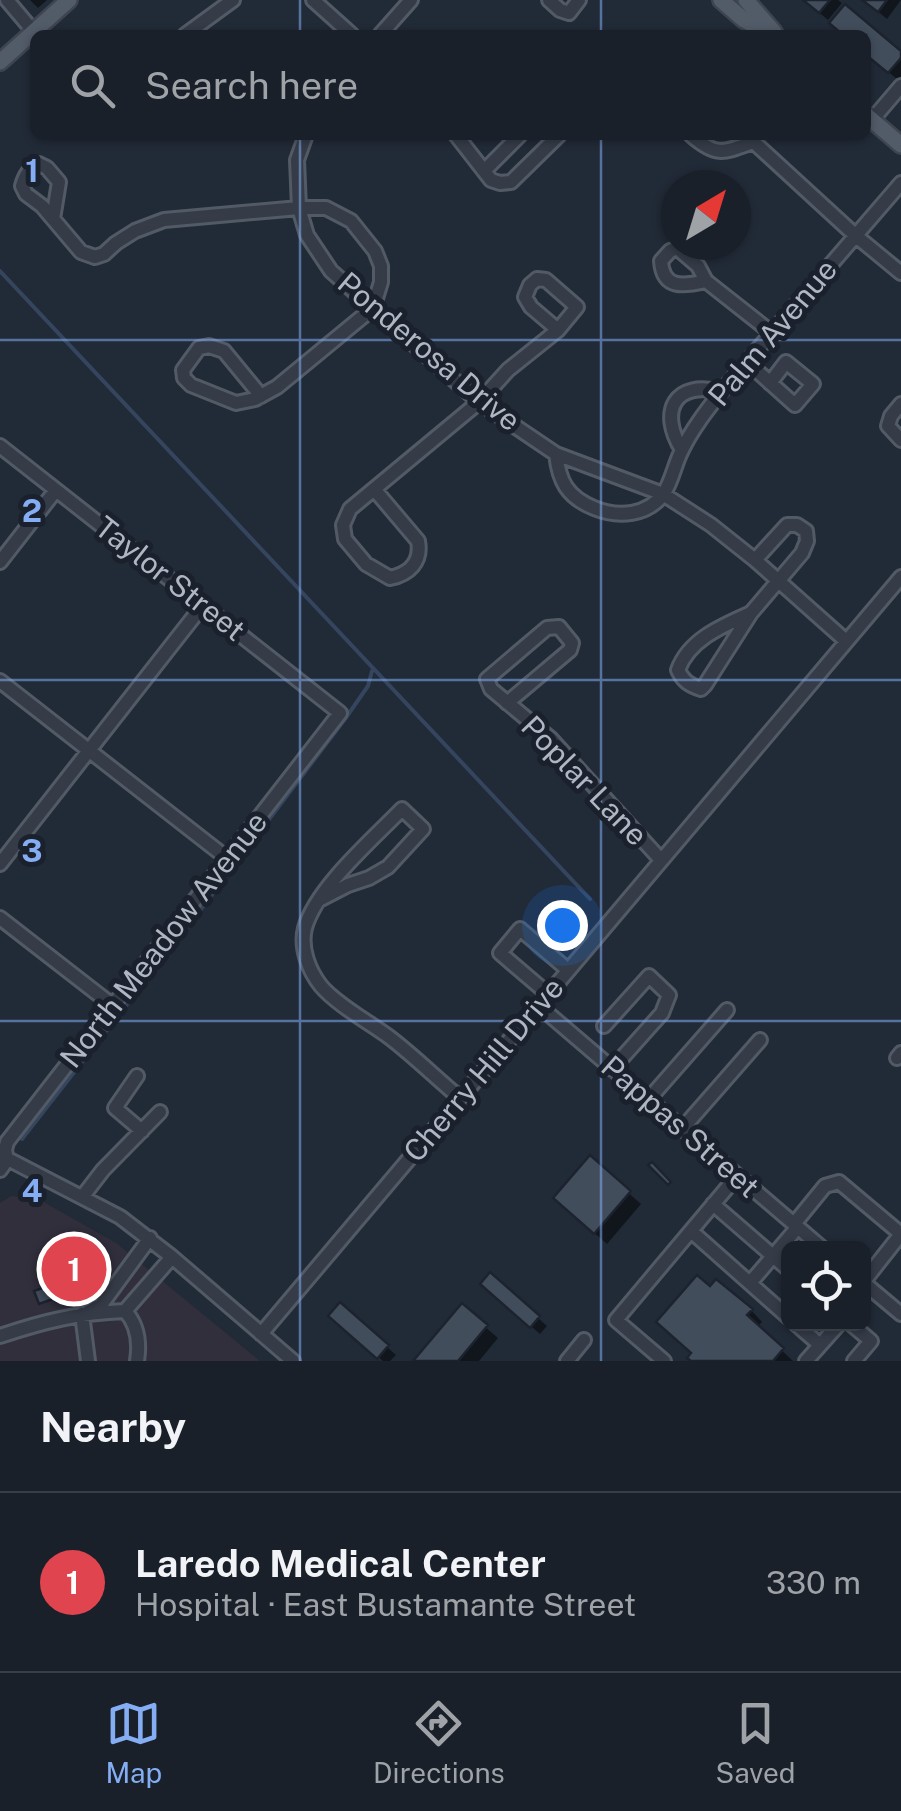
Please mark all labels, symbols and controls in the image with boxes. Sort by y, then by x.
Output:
search box [30,30,871,140]
icon: search [65,58,120,113]
text: Search here [145,63,358,108]
text: 1 [25,152,39,189]
north arrow [661,170,751,260]
street label: Palm Avenue [700,252,844,413]
street label: Ponderosa Drive [331,264,528,438]
text: 2 [22,492,42,529]
street label: Taylor Street [89,509,253,648]
street label: Poplar Lane [514,708,655,852]
street label: North Meadow Avenue [52,804,274,1075]
text: 3 [21,832,43,869]
your location [537,900,588,951]
street label: Cherry Hill Drive [396,970,571,1169]
street label: Pappas Street [594,1048,767,1205]
text: 4 [22,1172,43,1209]
pin: 1 [42,1232,106,1306]
map controls [781,1241,871,1331]
button: locate [781,1241,871,1331]
text: Nearby [40,1402,186,1451]
text: Laredo Medical Center [135,1541,546,1586]
text: 1 [66,1564,79,1601]
text: 330 m [766,1564,861,1601]
text: Hospital · East Bustamante Street [135,1586,636,1623]
tab: Map [105,1696,162,1789]
tab: Directions [373,1696,505,1789]
tab: Saved [715,1696,796,1789]

